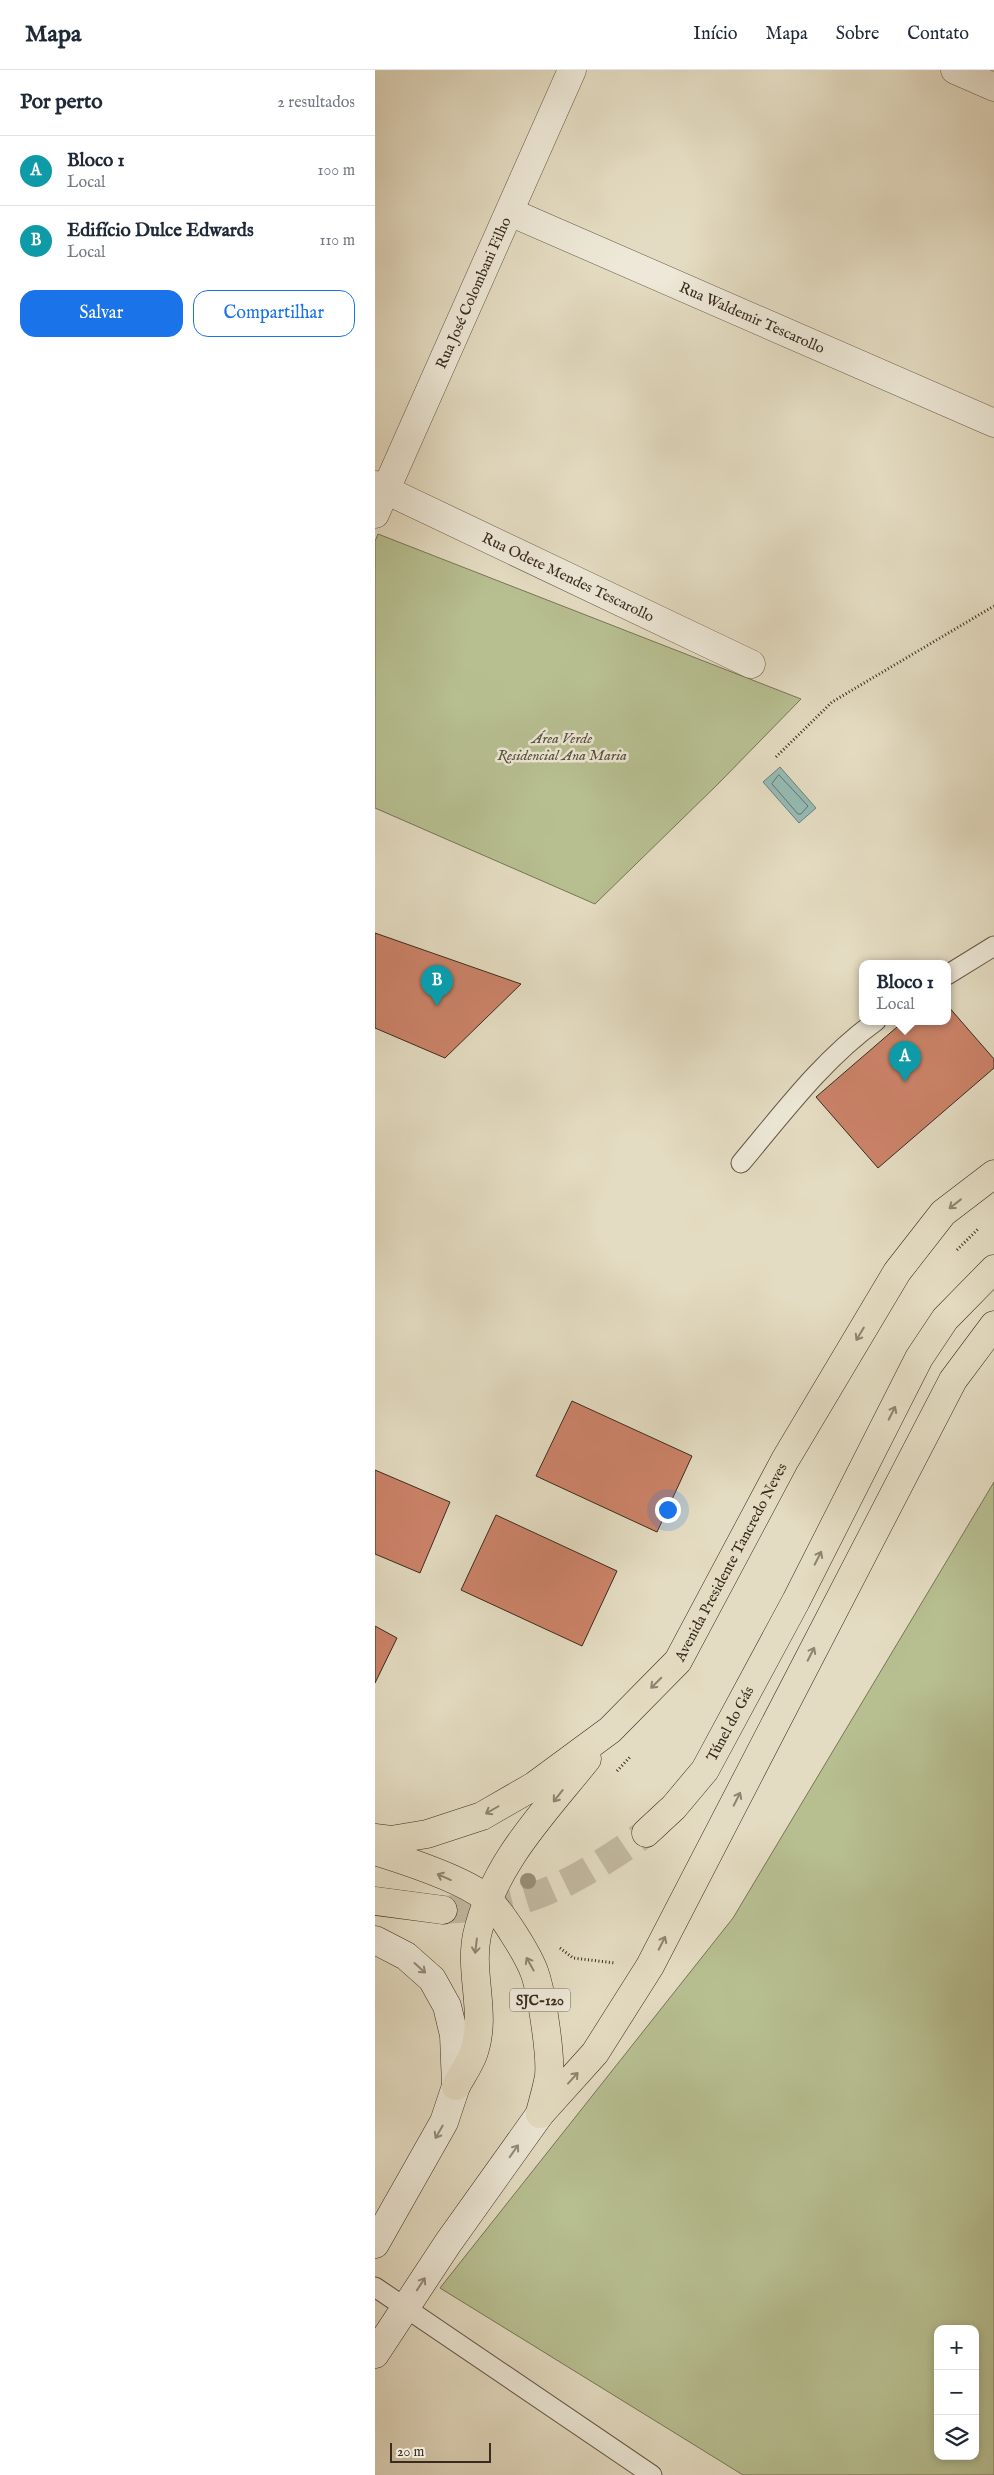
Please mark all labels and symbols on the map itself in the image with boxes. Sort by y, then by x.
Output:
street label: Rua José Colombani Filho [432,214,516,372]
street label: Rua Waldemir Tescarollo [676,278,827,358]
street label: Rua Odete Mendes Tescarollo [479,528,657,627]
park label: Área Verde Residencial Ana Maria [497,729,627,765]
pin: B [421,965,453,1006]
pin: A [889,1041,921,1082]
one-way arrow [949,1198,962,1209]
one-way arrow [854,1327,864,1341]
one-way arrow [887,1406,897,1421]
street label: Avenida Presidente Tancredo Neves [670,1460,792,1666]
your location [655,1497,681,1523]
one-way arrow [814,1551,823,1566]
one-way arrow [806,1647,816,1662]
one-way arrow [650,1677,663,1689]
street label: Túnel do Gás [702,1683,758,1765]
one-way arrow [552,1789,563,1802]
one-way arrow [733,1792,742,1807]
one-way arrow [485,1806,500,1816]
one-way arrow [437,1872,452,1881]
one-way arrow [658,1936,667,1951]
one-way arrow [471,1938,481,1954]
one-way arrow [525,1957,534,1972]
one-way arrow [413,1962,426,1974]
road number: SJC-120 [510,1988,570,2012]
one-way arrow [567,2072,579,2085]
one-way arrow [433,2124,443,2138]
one-way arrow [509,2144,519,2158]
one-way arrow [416,2277,426,2291]
scale bar [390,2440,491,2463]

